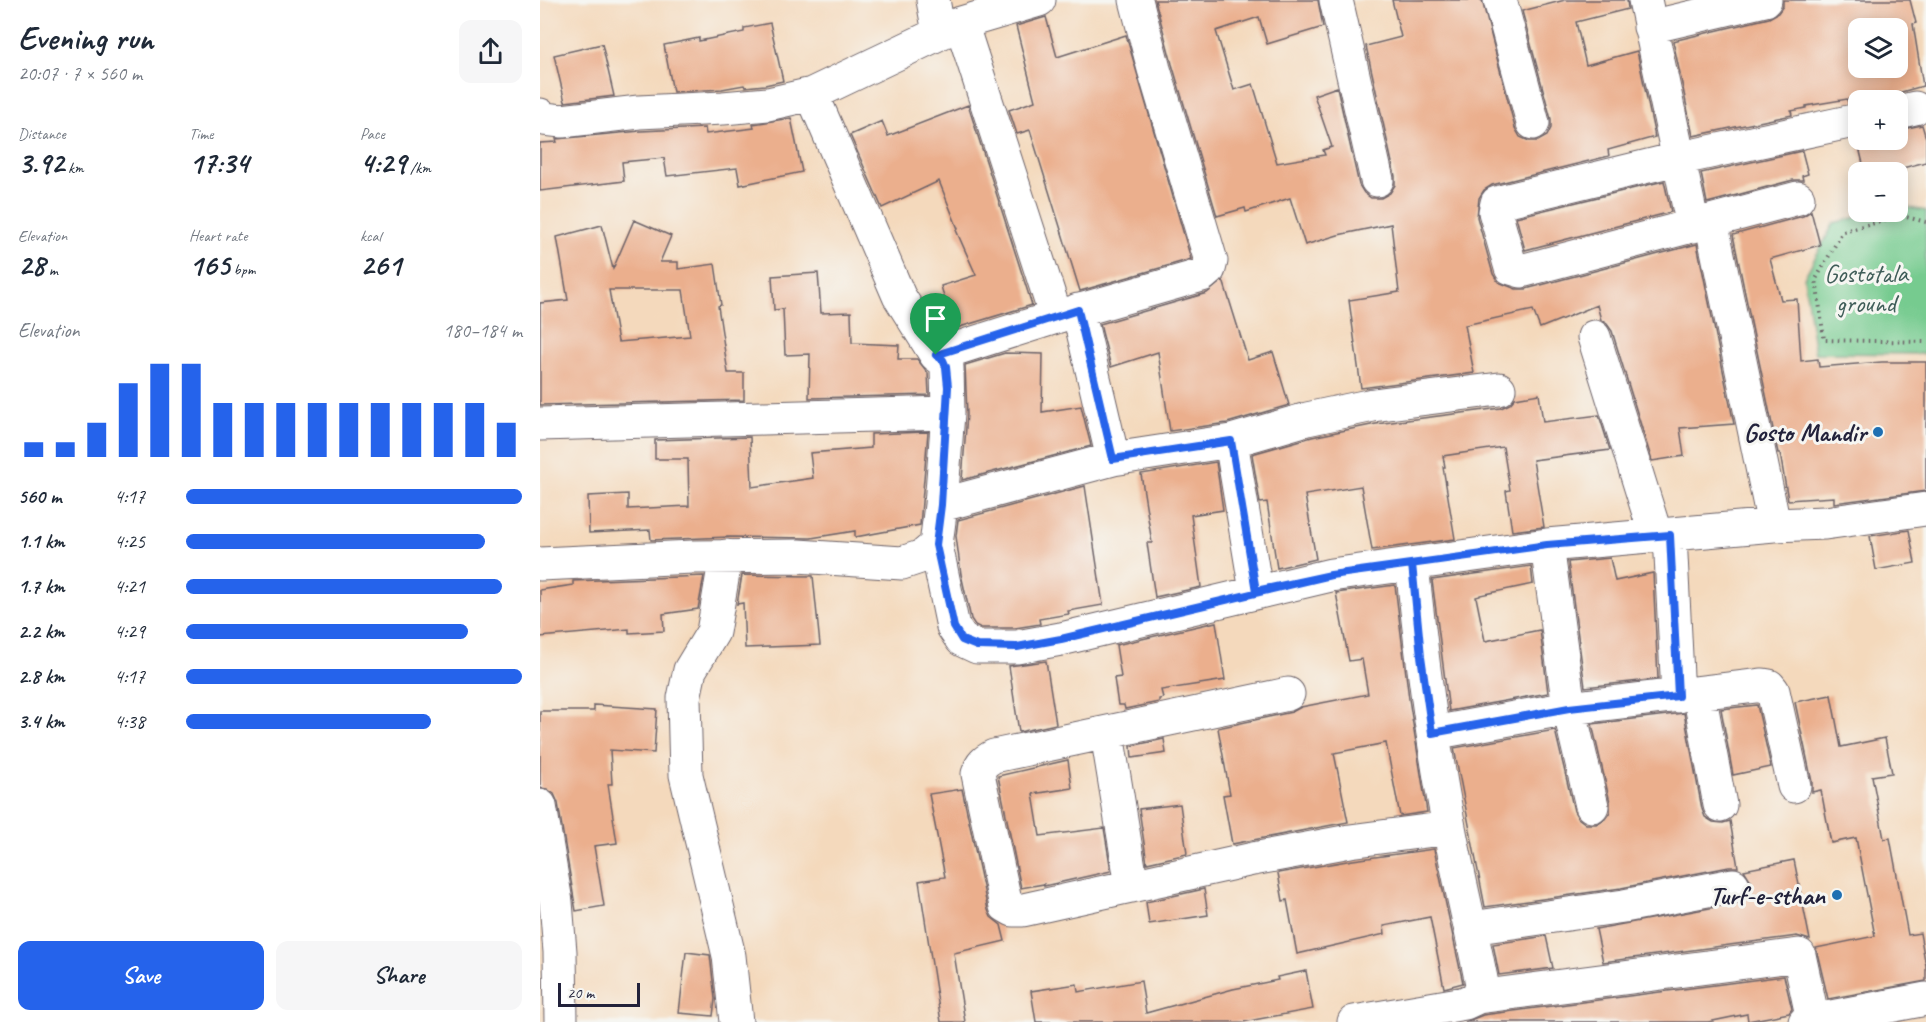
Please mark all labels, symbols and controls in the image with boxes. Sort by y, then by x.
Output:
text: Evening run [18,17,153,59]
map controls [1848,18,1908,222]
button: layers [1848,18,1908,78]
button: share [459,20,522,83]
text: 20:07 · 7 × 560 m [18,61,142,86]
button: + [1848,90,1908,150]
text: Distance [18,124,66,144]
text: Time [189,124,213,144]
text: Pace [360,124,385,144]
text: 3.92 [18,144,64,182]
text: 17:34 [189,144,249,182]
text: 4:29 [360,144,406,182]
text: km [64,158,84,178]
text: /km [406,158,431,178]
button: − [1848,162,1908,222]
text: Elevation [18,226,67,246]
text: Heart rate [189,226,247,246]
text: kcal [360,226,381,246]
text: 28 [18,246,45,284]
text: 165 [189,246,230,284]
text: 261 [360,246,401,284]
park label: Gostotala ground [1824,257,1909,320]
text: m [45,260,58,280]
text: bpm [230,260,256,280]
pin [910,293,961,355]
icon: arrive [919,302,952,335]
text: Elevation [18,318,80,343]
text: 180–184 m [443,318,522,343]
place label: Gosto Mandir [1744,416,1869,449]
marker: Gosto Mandir [1871,425,1885,439]
text: 560 m [18,484,61,509]
text: 4:17 [114,484,145,509]
text: 1.1 km [18,529,65,554]
text: 4:25 [114,529,145,554]
text: 1.7 km [18,574,64,599]
text: 4:21 [114,574,145,599]
text: 2.2 km [18,619,65,644]
text: 4:29 [114,619,145,644]
text: 2.8 km [18,664,65,689]
text: 4:17 [114,664,145,689]
text: 3.4 km [18,709,65,734]
text: 4:38 [114,709,145,734]
place label: Turf-e-sthan [1710,879,1826,912]
marker: Turf-e-sthan [1830,888,1844,902]
button: Save [18,941,264,1010]
button: Share [276,941,522,1010]
scale bar [558,980,640,1008]
text: 20 m [567,983,594,1003]

